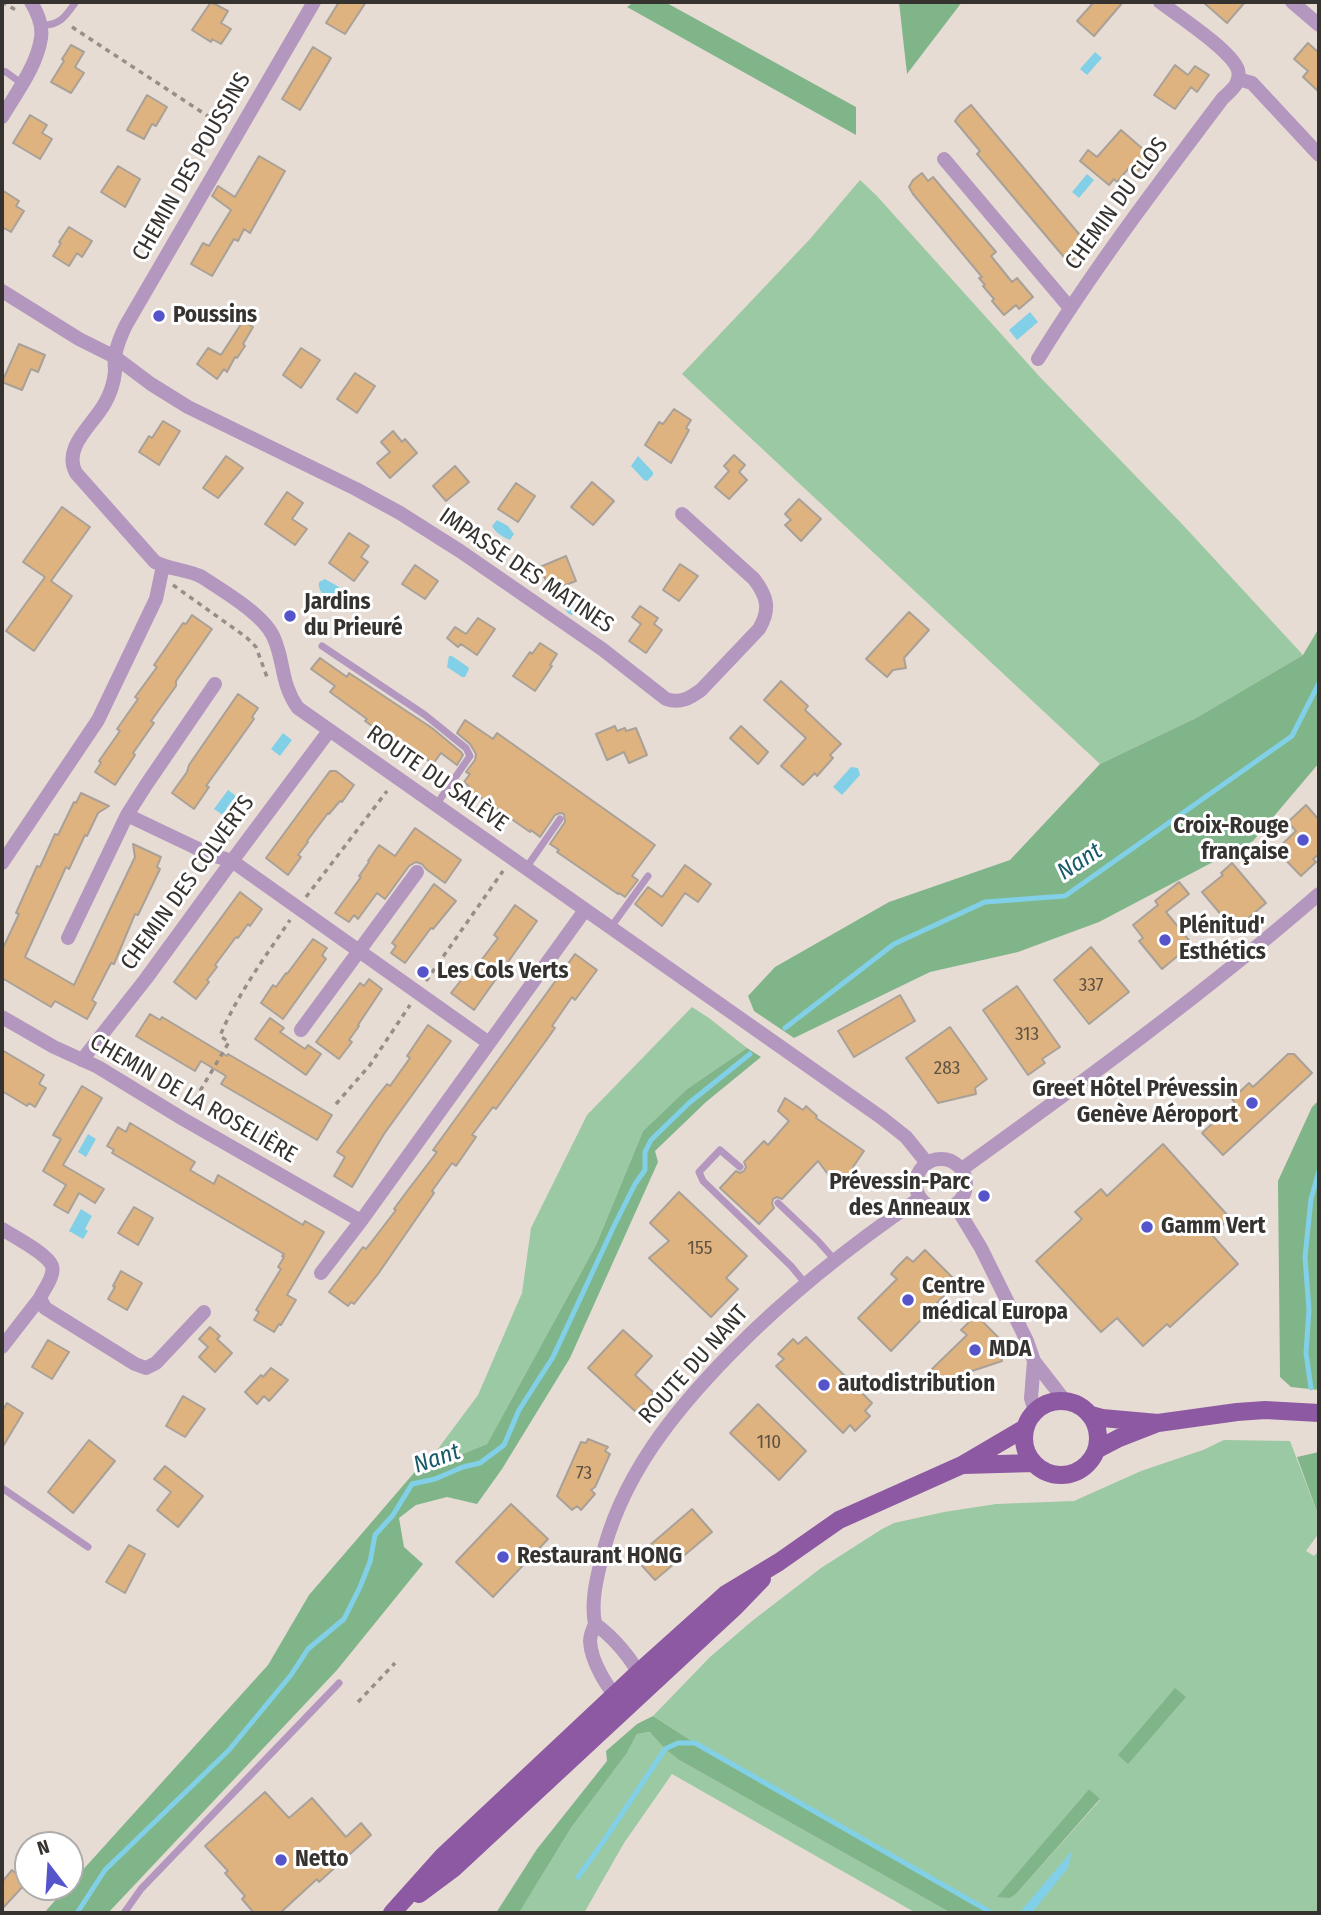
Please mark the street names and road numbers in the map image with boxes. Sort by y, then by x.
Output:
street label: CHEMIN DES POUSSINS [127,68,257,266]
street label: CHEMIN DU CLOS [1060,132,1174,276]
street label: IMPASSE DES MATINES [434,502,618,640]
street label: ROUTE DU SALÈVE [361,720,513,838]
street label: CHEMIN DES COLVERTS [115,790,261,976]
street label: CHEMIN DE LA ROSELIÈRE [84,1028,302,1170]
street label: ROUTE DU NANT [634,1300,754,1430]

